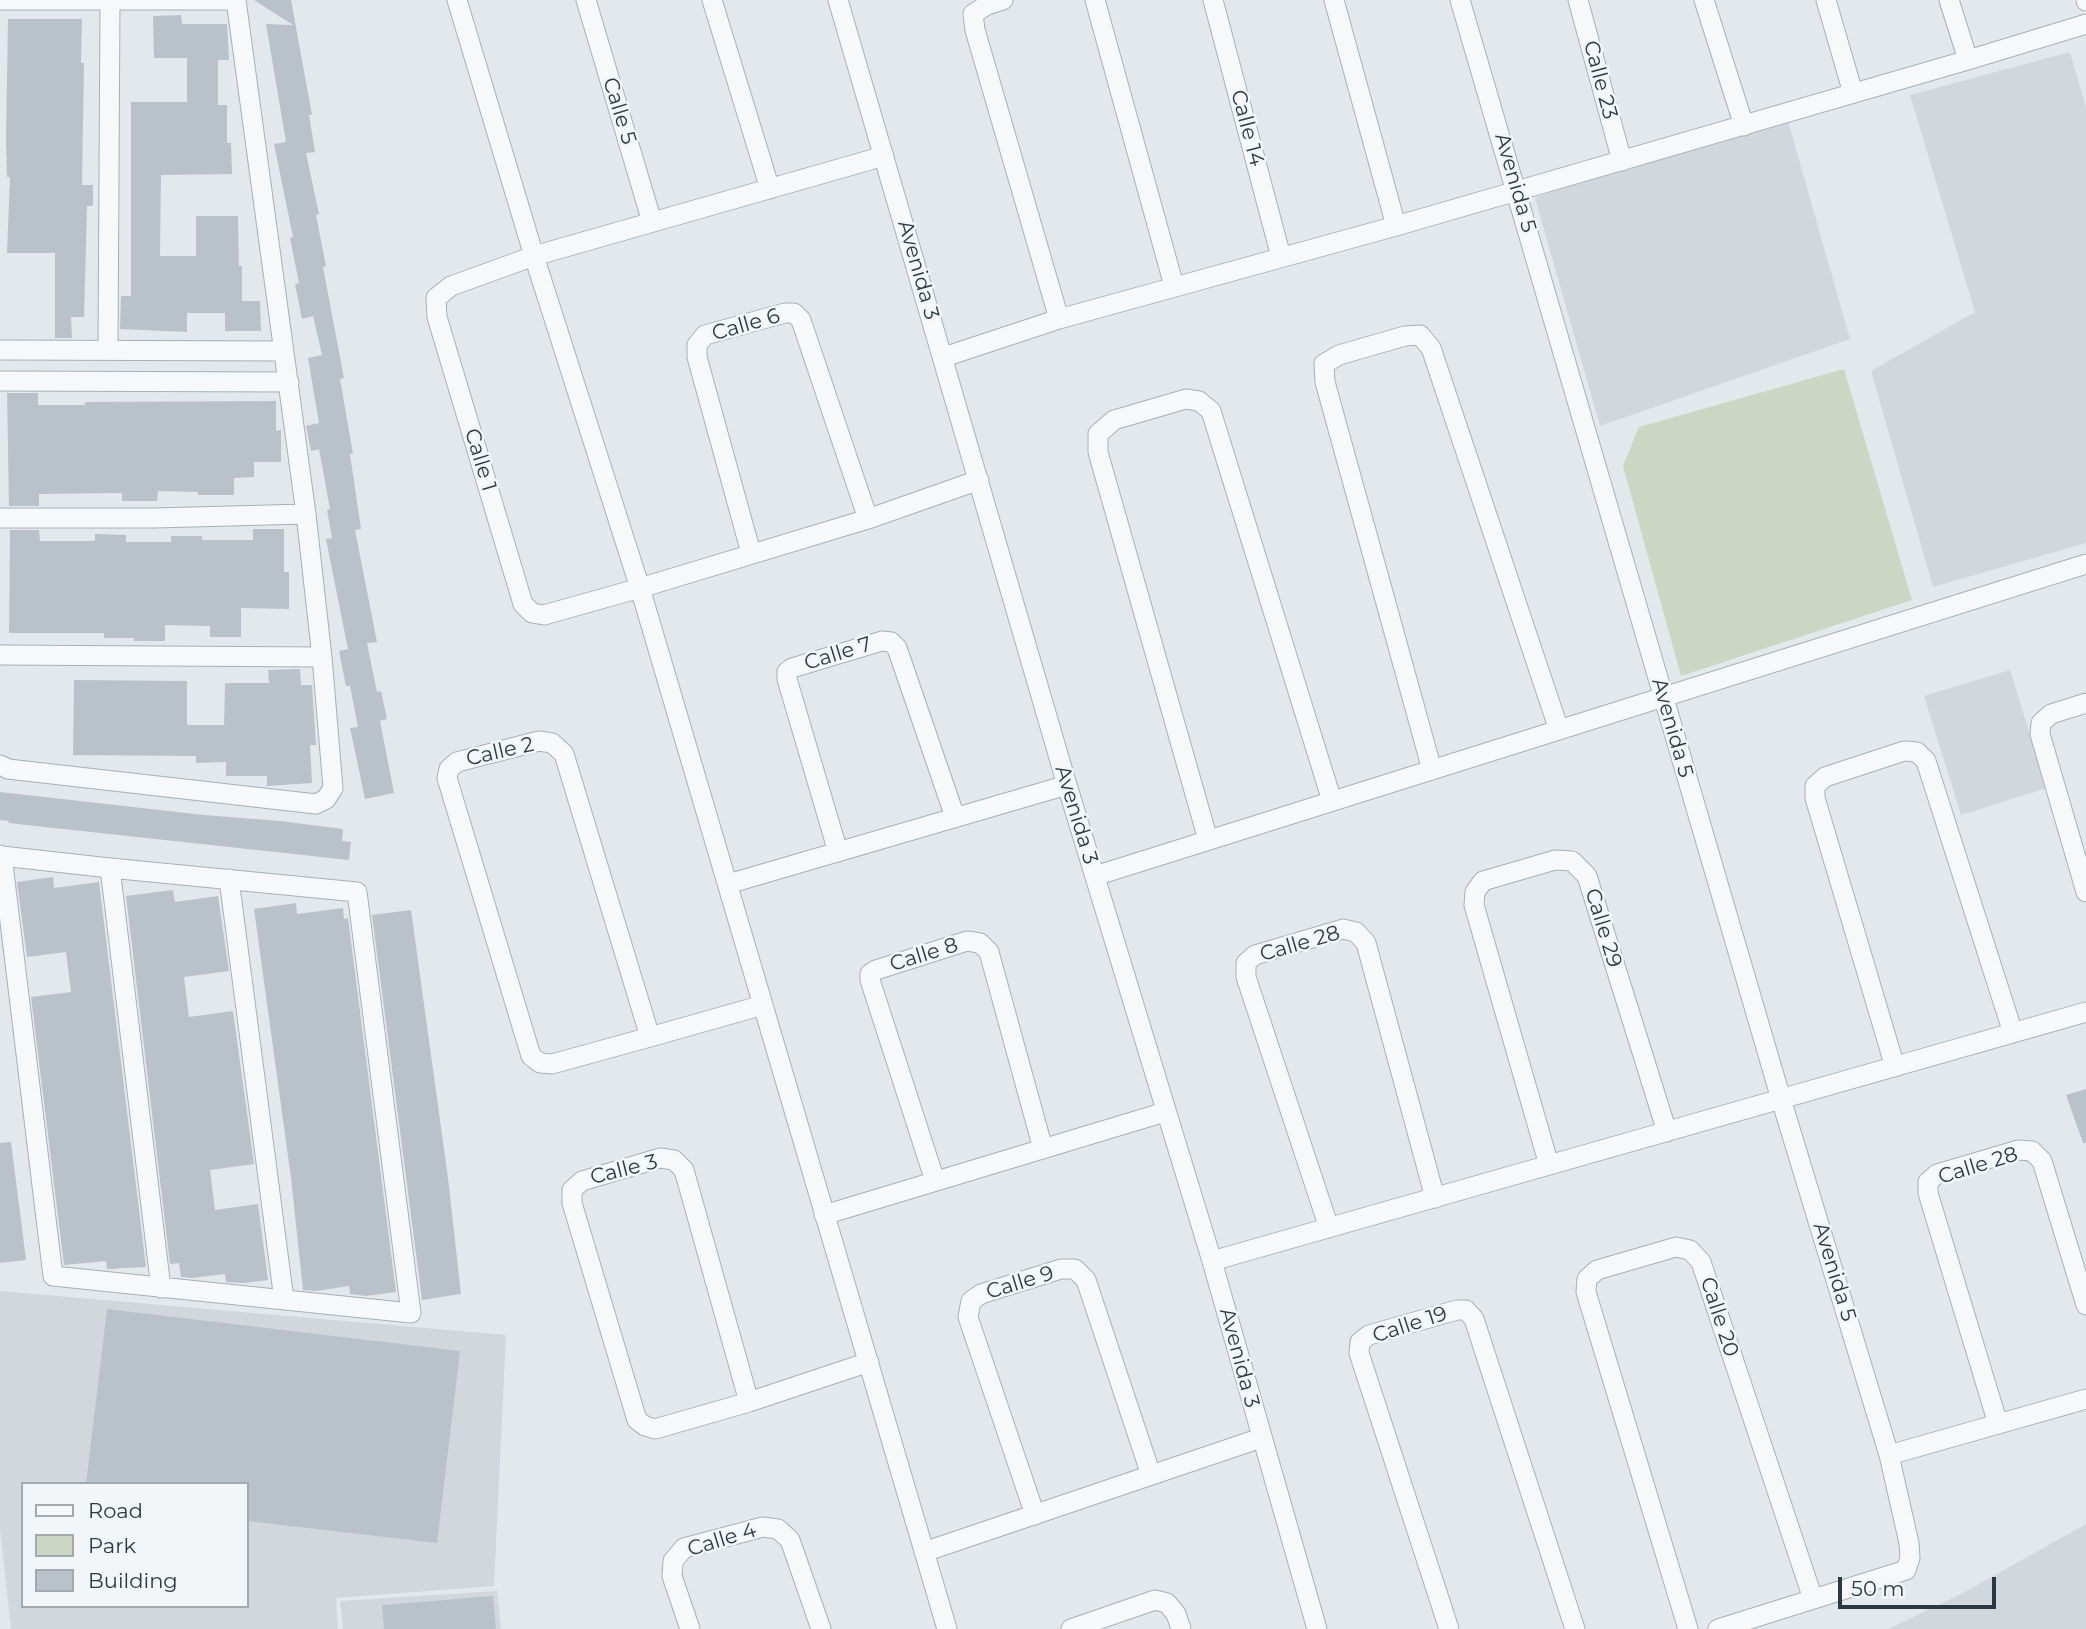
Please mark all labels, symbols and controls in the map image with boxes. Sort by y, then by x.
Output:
street label: Calle 23 [1577,38,1623,122]
street label: Calle 5 [597,75,641,147]
street label: Calle 14 [1225,87,1269,169]
street label: Avenida 5 [1489,130,1541,236]
street label: Avenida 3 [892,217,944,323]
street label: Calle 6 [709,303,783,347]
street label: Calle 1 [459,426,501,494]
street label: Calle 7 [801,632,875,676]
street label: Avenida 5 [1646,675,1698,781]
street label: Calle 2 [464,732,536,772]
street label: Avenida 3 [1049,763,1103,867]
street label: Calle 29 [1579,885,1627,971]
street label: Calle 28 [1257,921,1343,967]
street label: Calle 8 [887,933,961,977]
street label: Calle 28 [1935,1142,2021,1190]
street label: Calle 3 [588,1149,660,1191]
street label: Avenida 5 [1807,1219,1861,1325]
street label: Calle 9 [983,1261,1057,1305]
street label: Calle 20 [1694,1274,1744,1360]
street label: Calle 19 [1370,1301,1450,1349]
street label: Avenida 3 [1214,1305,1264,1411]
legend [21,1482,248,1608]
text: Road [88,1498,143,1523]
street label: Calle 4 [685,1518,759,1562]
text: Park [88,1533,136,1558]
scale bar [1841,1562,1998,1606]
text: Building [88,1568,178,1593]
text: 50 m [1851,1576,1905,1601]

